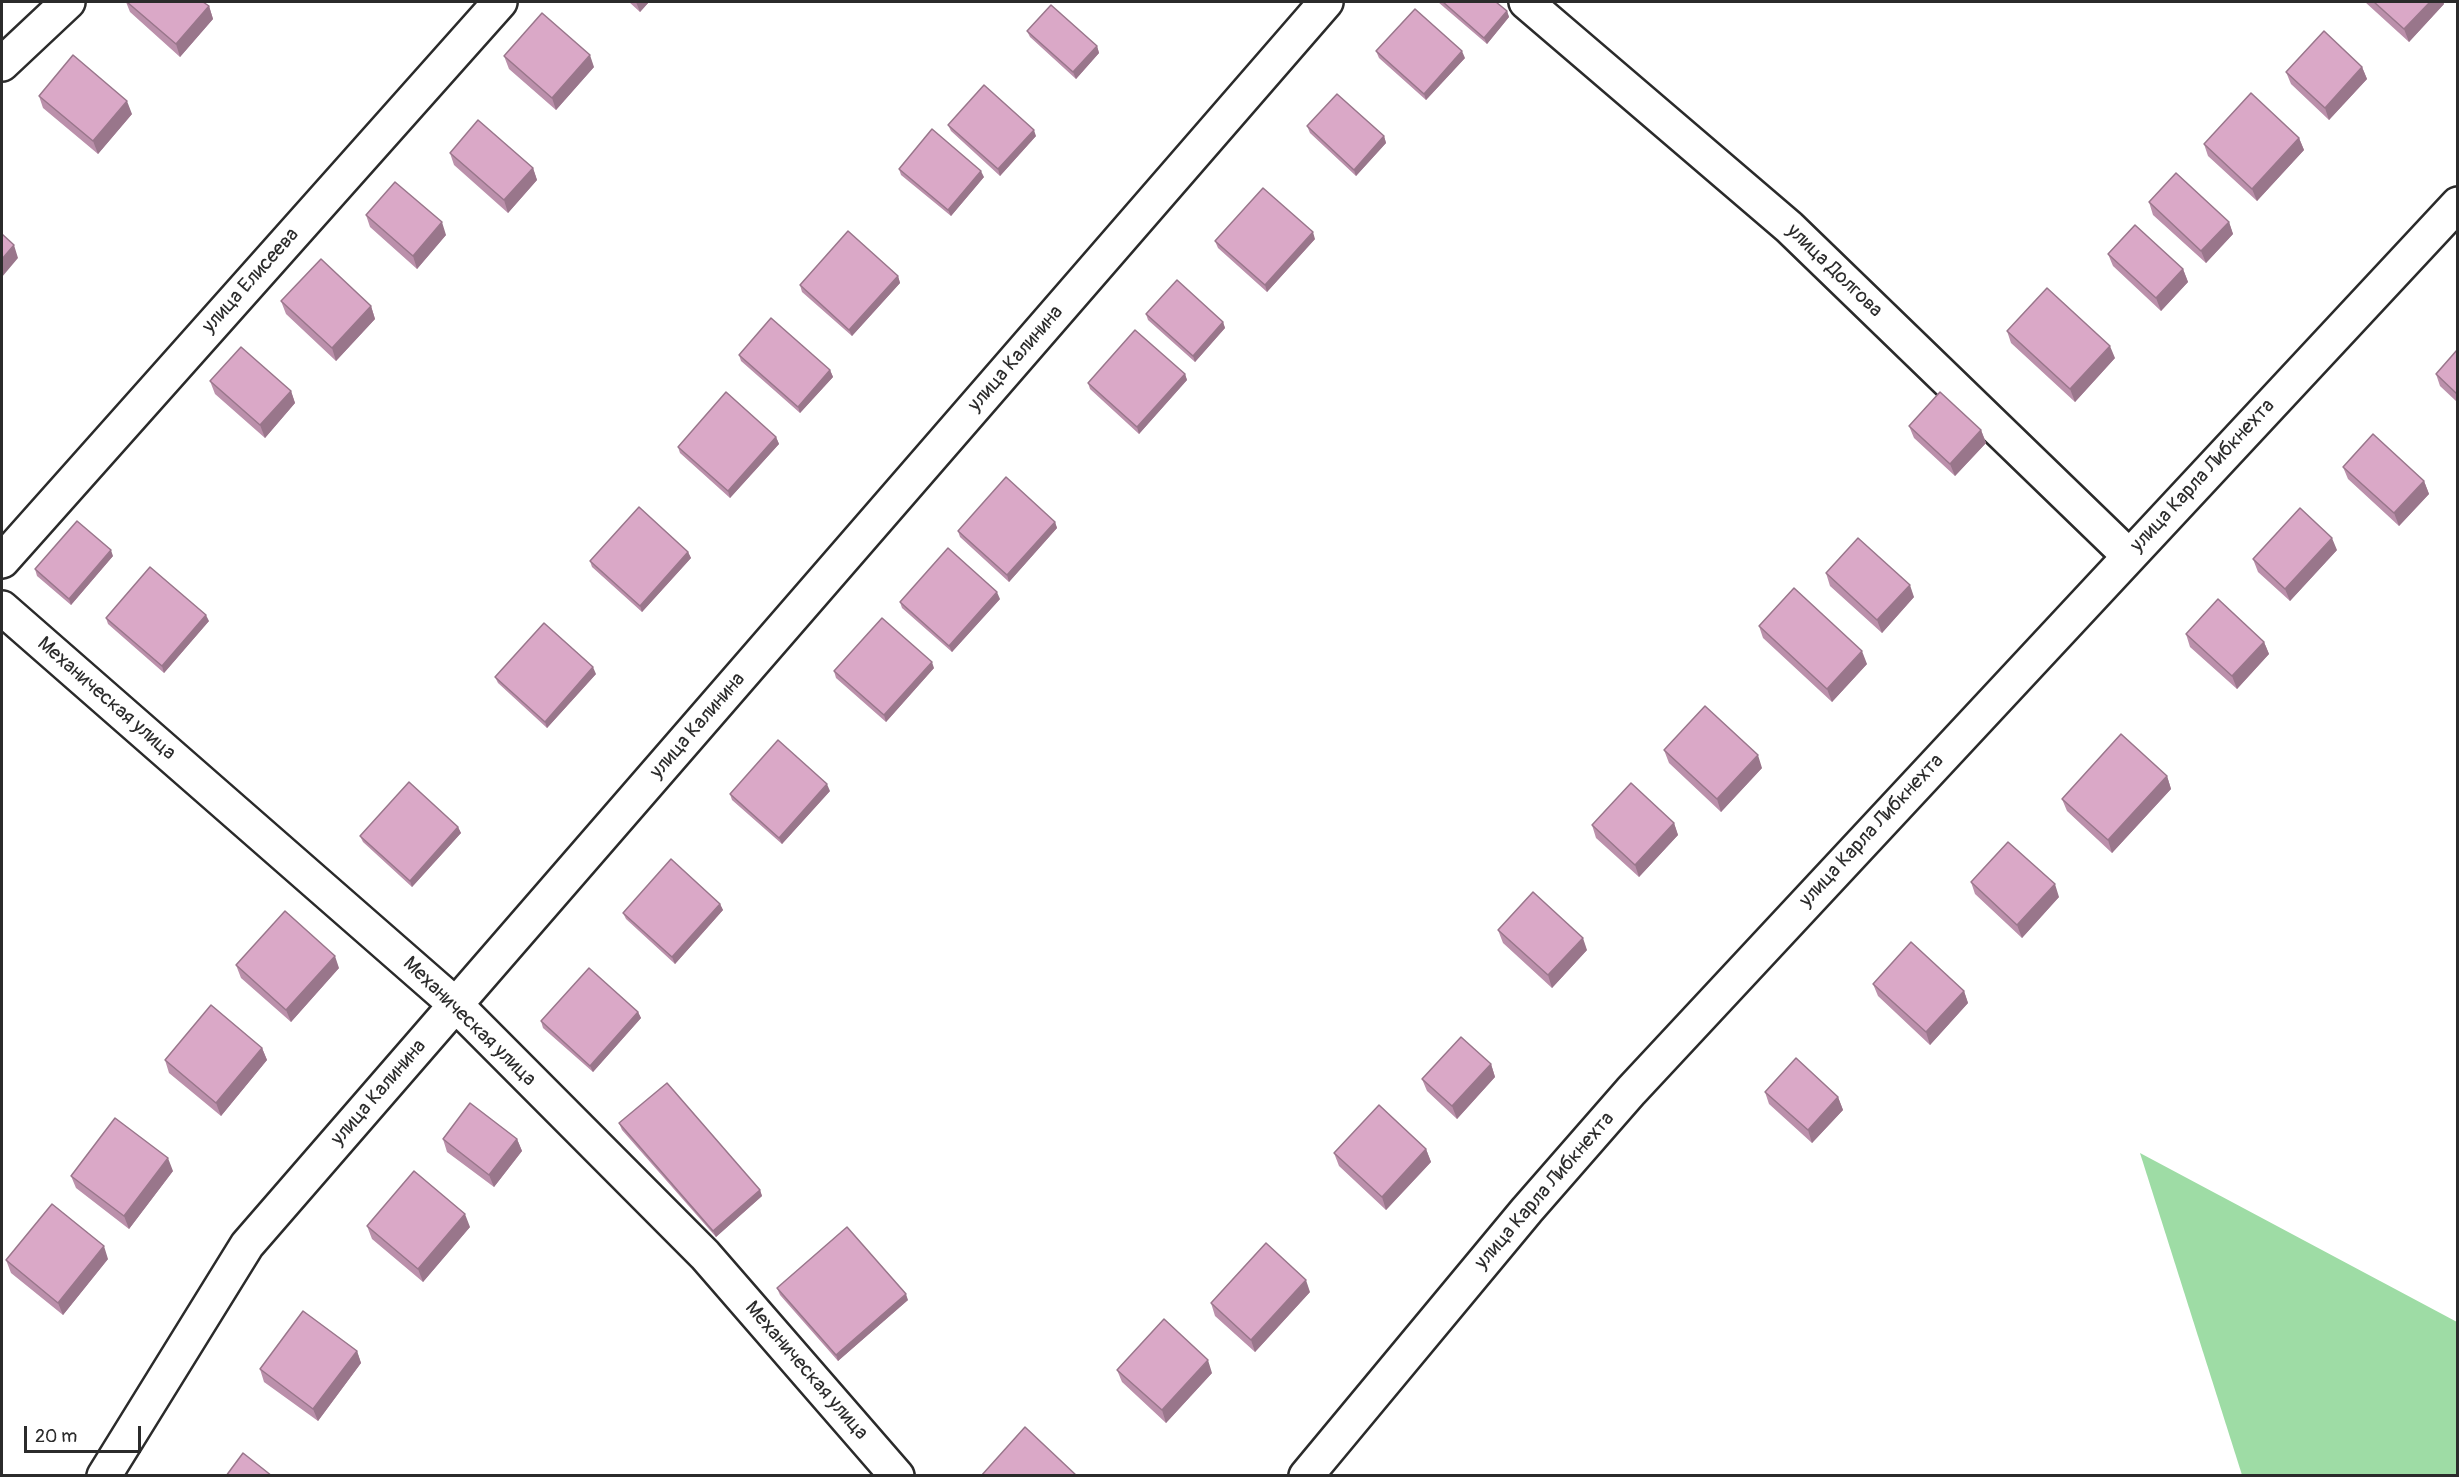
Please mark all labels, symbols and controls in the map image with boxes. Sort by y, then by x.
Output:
street label: улица Долгова [1781,219,1887,323]
street label: улица Елисеева [198,224,304,338]
street label: улица Калинина [963,301,1069,417]
street label: улица Карла Либкнехта [2126,395,2280,557]
street label: Механическая улица [32,632,180,766]
street label: улица Калинина [645,668,751,784]
street label: улица Карла Либкнехта [1795,750,1949,912]
street label: Механическая улица [397,952,541,1092]
street label: улица Калинина [326,1035,432,1151]
street label: улица Карла Либкнехта [1470,1108,1620,1274]
street label: Механическая улица [739,1297,873,1445]
scale bar [27,1414,144,1452]
text: 20 m [35,1425,77,1448]

